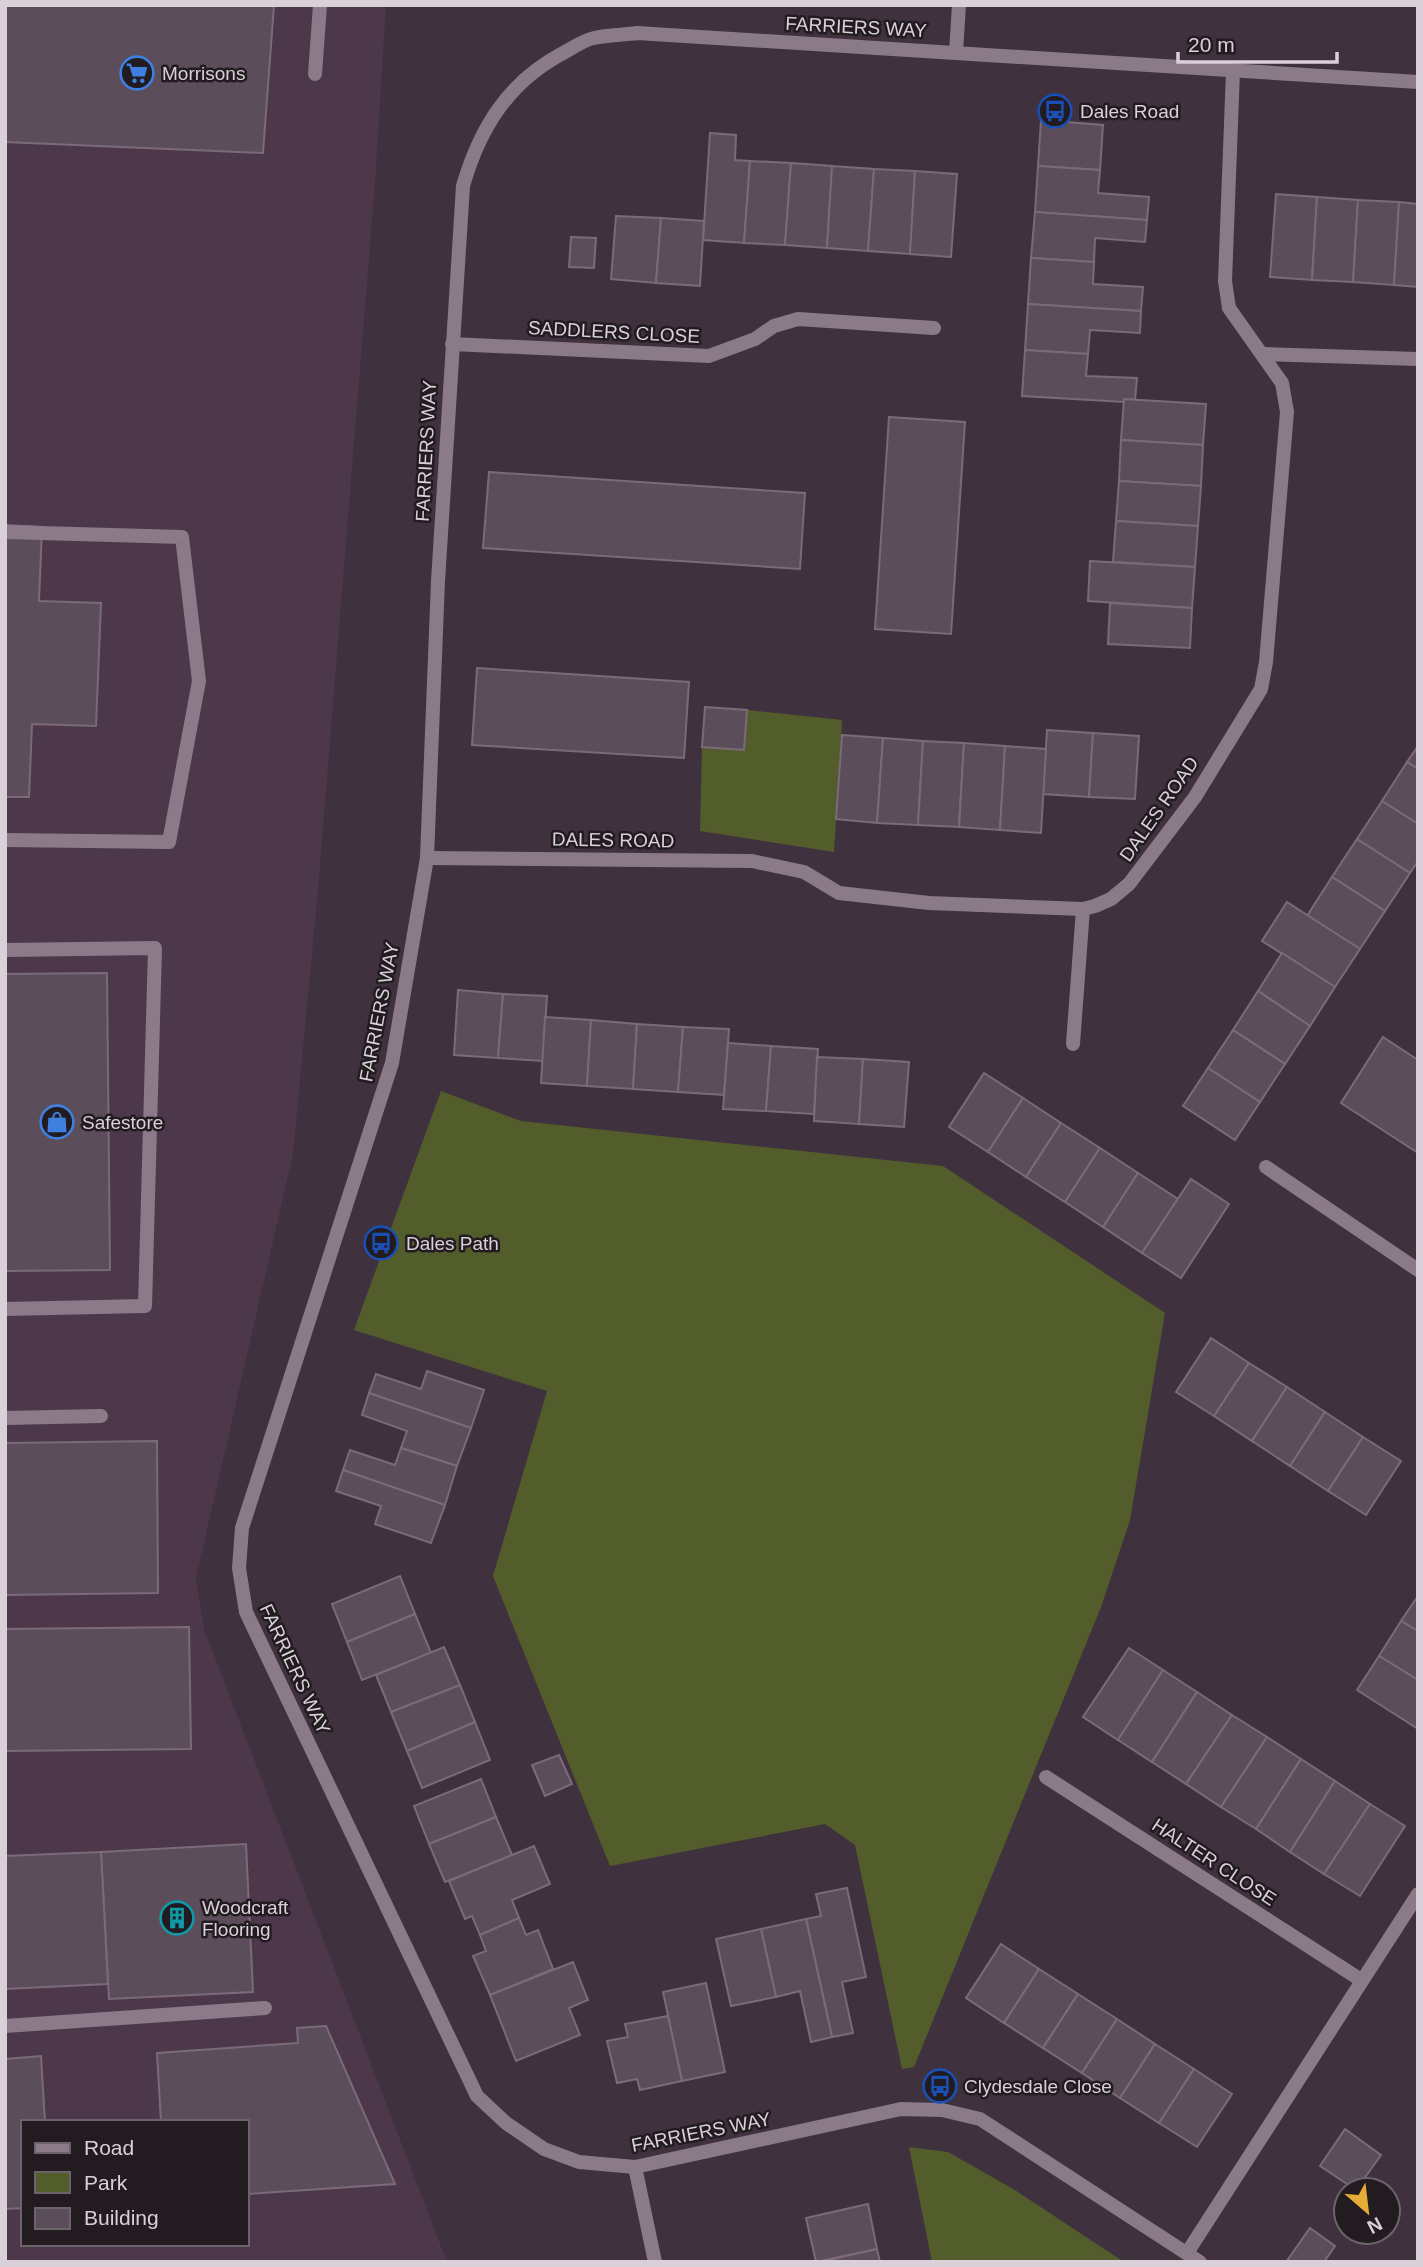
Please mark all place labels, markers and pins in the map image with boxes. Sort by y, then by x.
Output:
supermarket icon: Morrisons [118,54,156,92]
place label: Morrisons [162,63,245,84]
bus stop icon: Dales Road [1036,92,1074,130]
place label: Dales Road [1080,101,1179,122]
shop icon: Safestore [38,1103,76,1141]
place label: Safestore [82,1112,163,1133]
bus stop icon: Dales Path [362,1224,400,1262]
place label: Dales Path [406,1233,499,1254]
place label: Woodcraft Flooring [202,1897,289,1940]
building icon: Woodcraft Flooring [158,1899,196,1937]
bus stop icon: Clydesdale Close [921,2067,959,2105]
place label: Clydesdale Close [964,2076,1112,2097]

